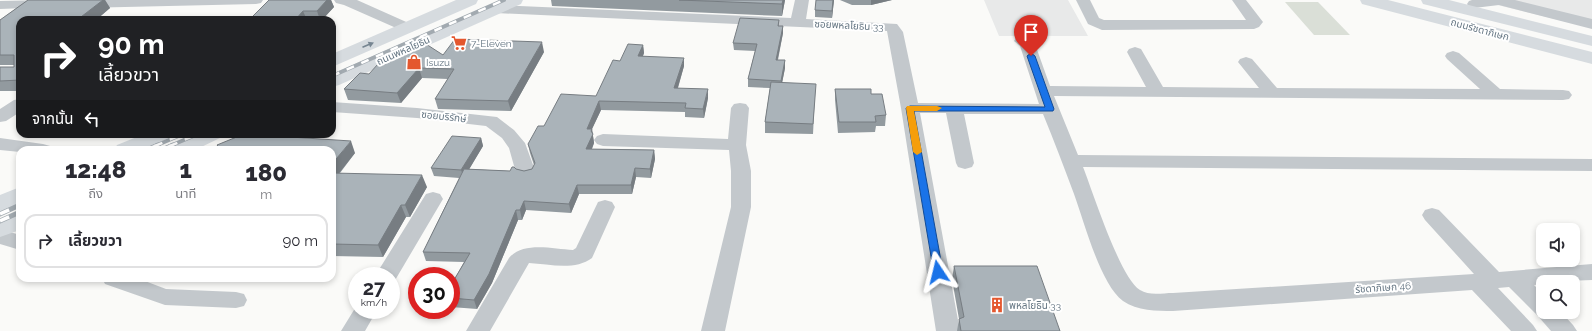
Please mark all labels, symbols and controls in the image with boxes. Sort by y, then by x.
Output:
pin [1014,15,1048,56]
street label: ถนนรัชดาภิเษก [1449,16,1510,43]
street label: ซอยพหลโยธิน 33 [814,18,884,33]
icon: arrive [1020,21,1042,43]
text: 90 m [98,28,164,61]
icon: right [32,32,84,84]
street label: ถนนพหลโยธิน [375,34,432,67]
supermarket icon: 7-Eleven [450,34,468,52]
place label: 7-Eleven [471,38,512,49]
one-way arrow [362,42,373,48]
shop icon: Isuzu [405,53,423,71]
place label: Isuzu [426,57,450,68]
text: เลี้ยวขวา [98,64,159,85]
icon: left [81,108,103,130]
street label: ซอยบริรักษ์ [421,109,468,124]
text: จากนั้น [32,110,73,128]
text: 12:48 [65,155,126,184]
text: 1 [180,155,192,184]
text: 180 [245,158,287,187]
text: ถึง [88,186,103,201]
text: นาที [175,186,196,201]
text: m [260,187,272,202]
map controls [1536,223,1580,319]
button: sound [1536,223,1580,267]
icon: right [34,230,56,252]
text: เลี้ยวขวา [68,232,122,250]
text: 90 m [282,232,318,250]
position arrow [917,251,959,293]
speed limit sign: 30 [408,267,460,319]
button: search [1536,275,1580,319]
text: 27 [363,276,385,300]
street label: รัชดาภิเษก 46 [1355,280,1411,295]
building icon: พหลโยธิน 33 [988,296,1006,314]
text: km/h [361,297,387,308]
place label: พหลโยธิน 33 [1009,300,1061,311]

